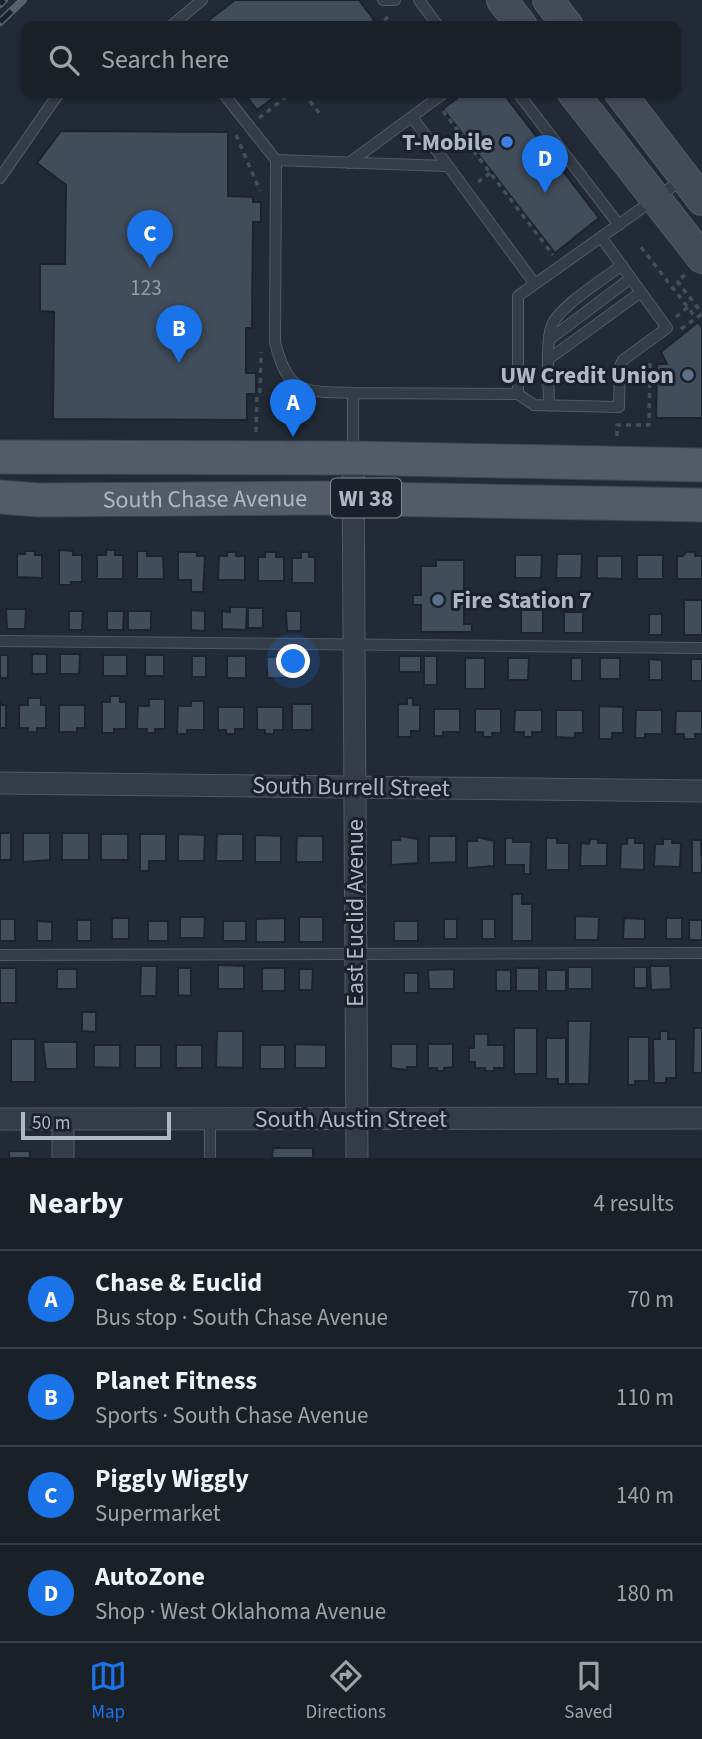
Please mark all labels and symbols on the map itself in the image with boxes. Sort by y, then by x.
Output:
place label: T-Mobile [402,125,493,160]
marker: T-Mobile [499,134,515,150]
pin: D [522,135,568,193]
pin: C [127,210,173,268]
house number: 123 [130,273,162,303]
pin: B [156,305,202,363]
place label: UW Credit Union [500,358,674,393]
marker: UW Credit Union [680,367,696,383]
pin: A [270,379,316,437]
road number: WI 38 [331,478,401,518]
street label: South Chase Avenue [102,481,307,517]
place label: Fire Station 7 [452,583,592,618]
marker: Fire Station 7 [430,592,446,608]
your location [276,644,310,678]
street label: South Burrell Street [252,768,450,806]
street label: East Euclid Avenue [338,819,373,1007]
street label: South Austin Street [255,1102,447,1137]
scale bar [21,1109,172,1141]

